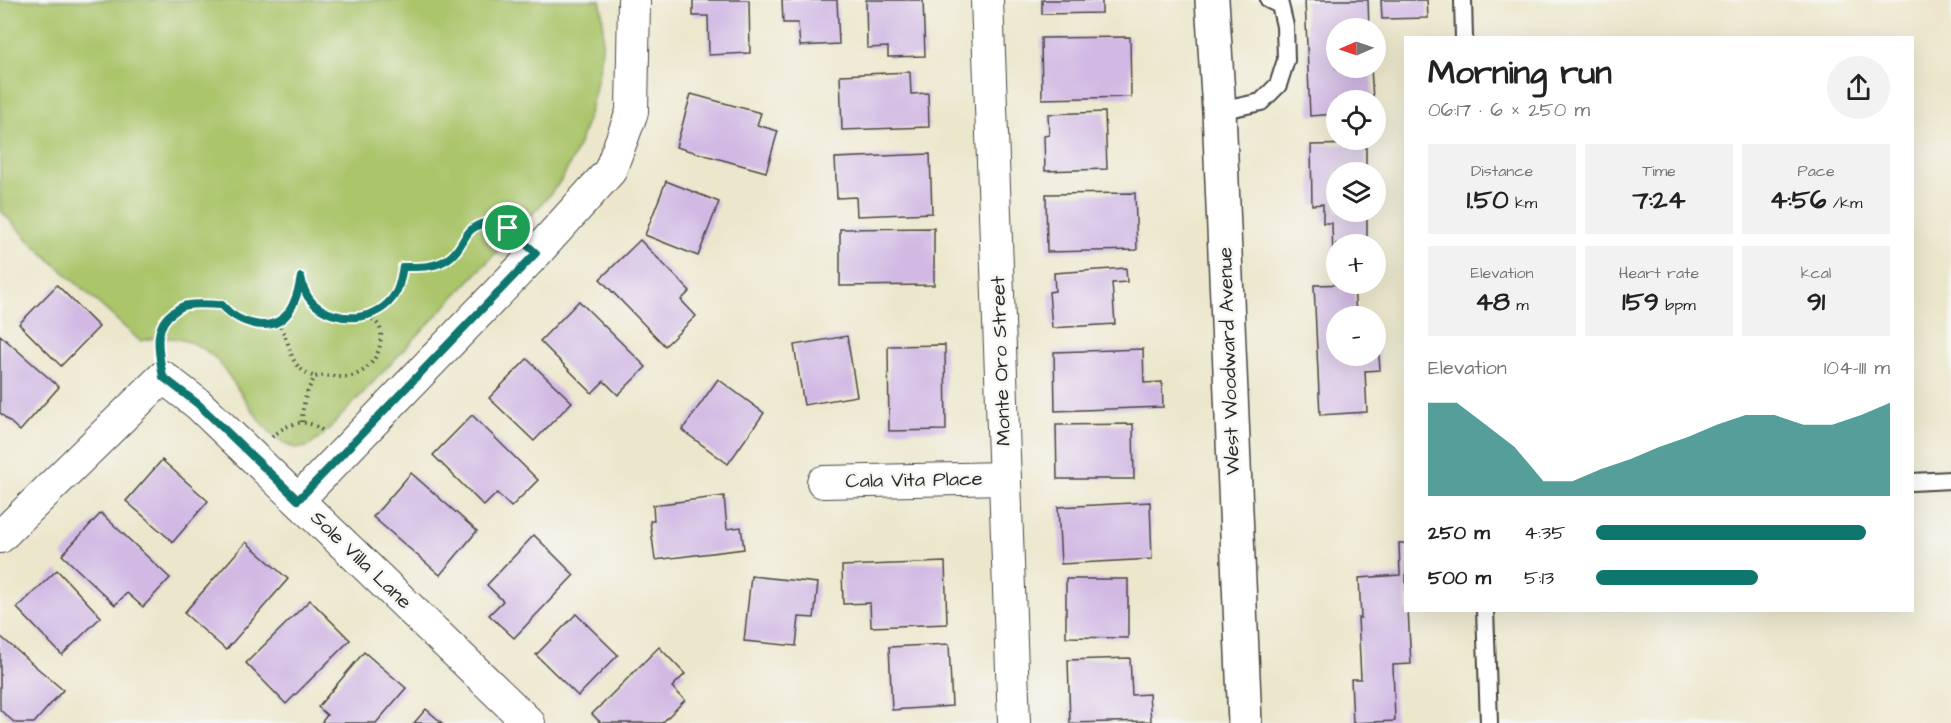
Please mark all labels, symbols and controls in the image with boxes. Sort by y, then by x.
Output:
north arrow [1326,18,1386,78]
map controls [1326,18,1386,366]
text: Morning run [1428,50,1612,96]
button: share [1827,56,1890,119]
button: locate [1326,90,1386,150]
text: 06:17 · 6 × 250 m [1428,96,1590,124]
text: Distance [1471,160,1533,182]
text: Time [1642,160,1676,182]
text: Pace [1797,160,1835,182]
button: layers [1326,162,1386,222]
text: 1.50 [1467,182,1509,218]
text: 7:24 [1633,182,1685,218]
text: 4:56 [1770,182,1826,218]
text: km [1509,192,1537,214]
text: /km [1826,192,1862,214]
pin [482,202,533,253]
icon: arrive [491,211,524,244]
button: + [1326,234,1386,294]
street label: West Woodward Avenue [1211,246,1247,475]
text: Elevation [1471,262,1533,284]
text: Heart rate [1619,262,1699,284]
text: kcal [1801,262,1831,284]
street label: Monte Oro Street [984,276,1018,446]
text: 48 [1475,284,1510,320]
text: 159 [1622,284,1659,320]
text: 91 [1807,284,1825,320]
text: m [1510,294,1529,316]
text: bpm [1659,294,1696,316]
button: − [1326,306,1386,366]
text: Elevation [1428,354,1507,382]
text: 104–111 m [1824,354,1890,382]
street label: Cala Vita Place [845,465,983,495]
street label: Sole Villa Lane [304,504,418,616]
text: 250 m [1428,519,1490,547]
text: 4:35 [1524,519,1565,547]
text: 500 m [1428,564,1491,592]
text: 5:13 [1524,564,1554,592]

